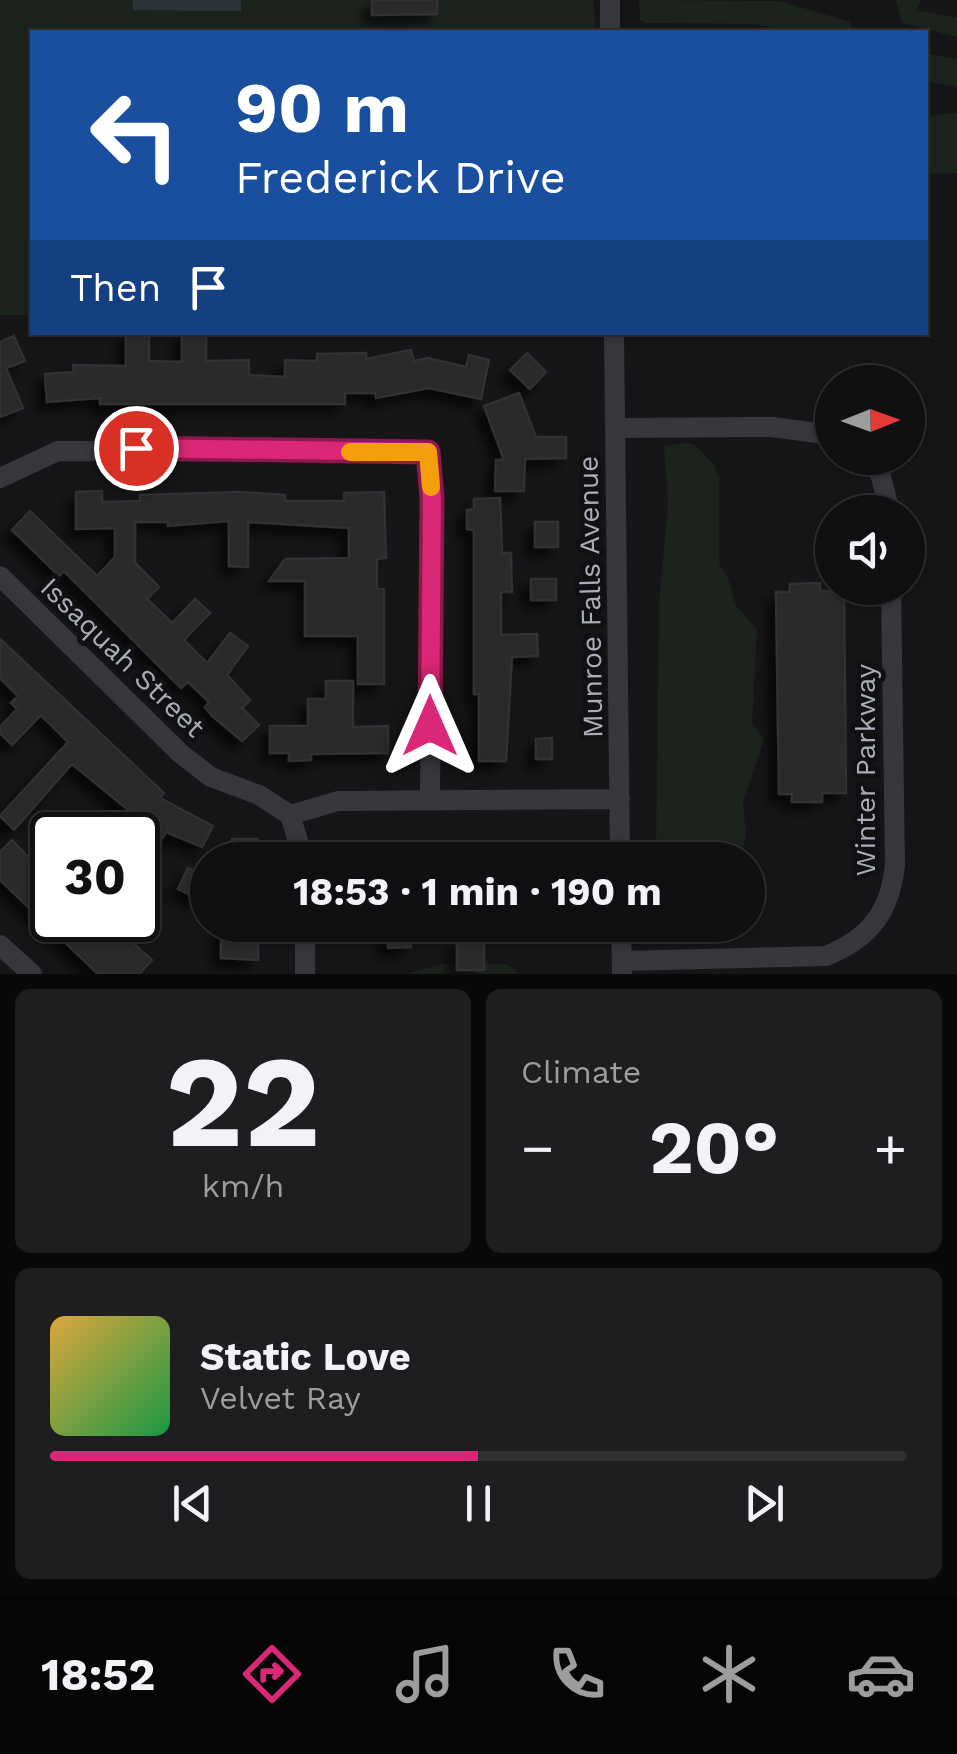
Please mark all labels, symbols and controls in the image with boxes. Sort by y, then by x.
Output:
text: 90 m [235,67,409,149]
icon: left [70,70,200,200]
text: Frederick Drive [235,151,566,204]
icon: arrive [181,260,236,315]
text: Then [70,266,161,310]
north arrow [815,365,925,475]
map controls [815,365,925,605]
pin [94,406,179,491]
icon: arrive [109,421,164,476]
street label: Munroe Falls Avenue [572,455,609,739]
button: sound [815,495,925,605]
street label: Issaquah Street [34,571,212,744]
street label: Winter Parkway [849,663,882,876]
position arrow [378,674,482,778]
speed limit sign: 30 [30,812,160,942]
text: 18:53 · 1 min · 190 m [293,870,662,914]
text: 22 [166,1025,320,1178]
text: Climate [521,1053,641,1091]
text: 20° [649,1103,779,1191]
text: − [521,1116,554,1180]
text: + [874,1116,907,1180]
text: km/h [202,1167,284,1205]
text: Static Love [200,1335,411,1379]
text: Velvet Ray [200,1379,361,1417]
icon: previous [165,1476,220,1531]
icon: pause [451,1476,506,1531]
icon: next [737,1476,792,1531]
icon: directions [237,1639,307,1709]
icon: music [390,1639,460,1709]
icon: phone [542,1639,612,1709]
icon: climate [694,1639,764,1709]
icon: car [846,1639,916,1709]
text: 18:52 [41,1648,155,1701]

